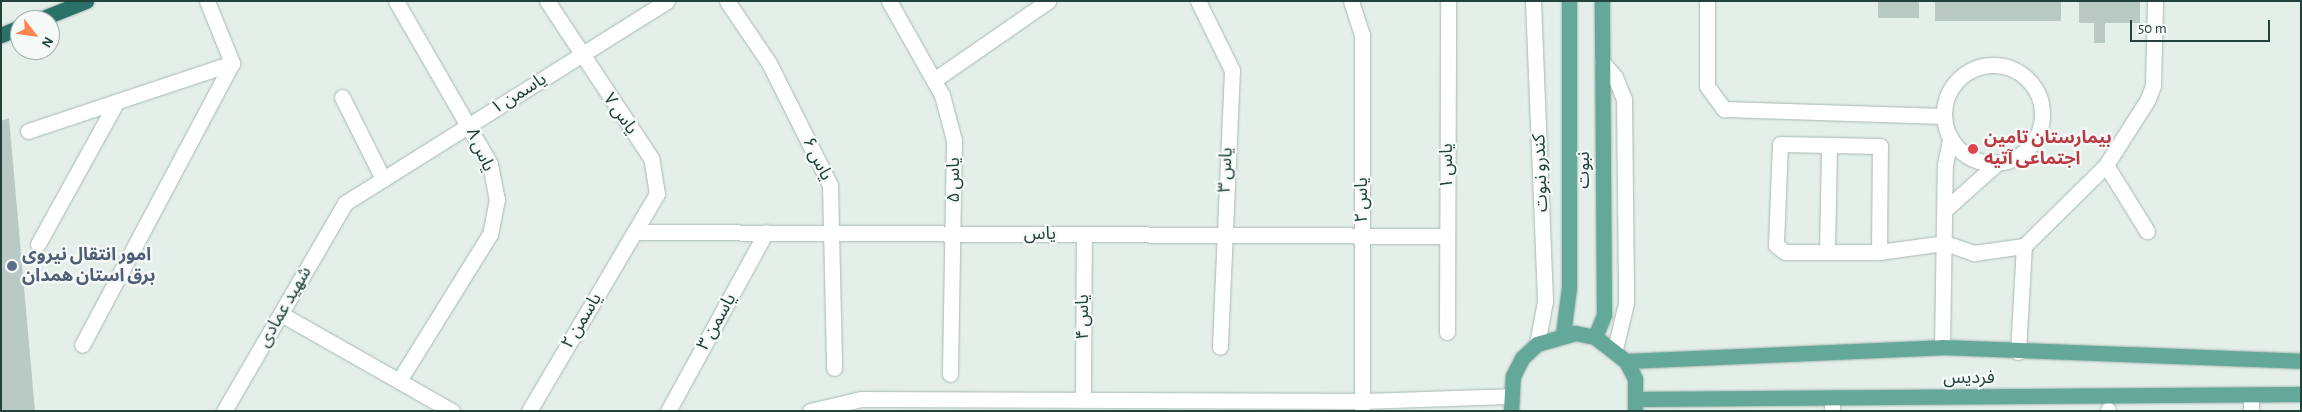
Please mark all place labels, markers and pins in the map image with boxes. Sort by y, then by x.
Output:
place label: بیمارستان تامین اجتماعی آتیه [1984,128,2112,170]
marker: بیمارستان تامین اجتماعی آتیه [1966,142,1980,156]
place label: امور انتقال نیروی برق استان همدان [22,245,155,288]
marker: امور انتقال نیروی برق استان همدان [6,260,18,272]

